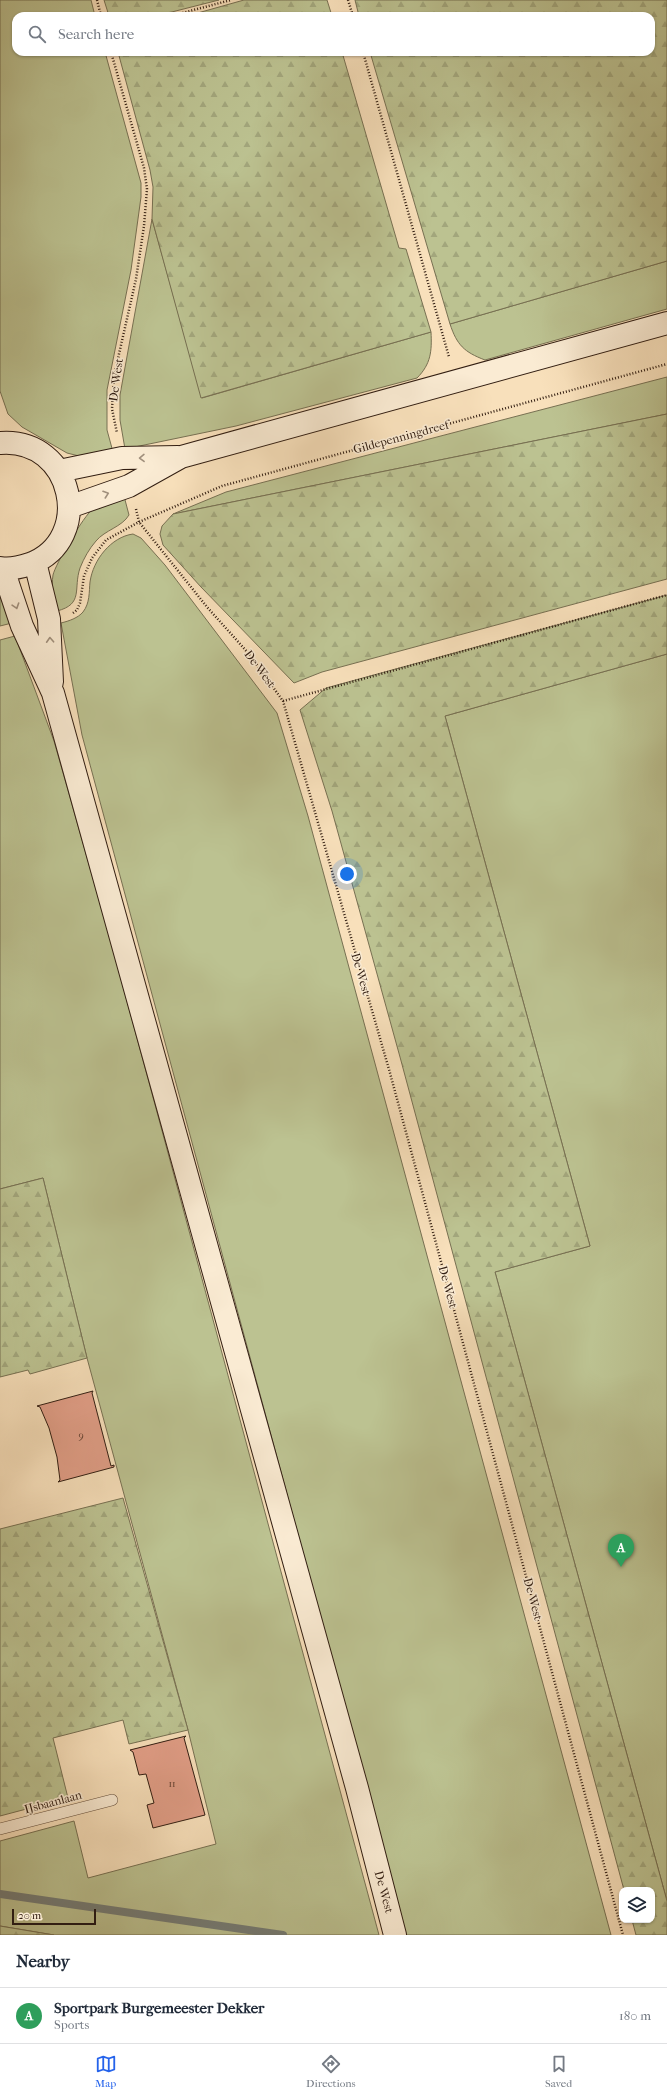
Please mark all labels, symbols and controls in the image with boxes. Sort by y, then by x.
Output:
search box [12,12,655,56]
icon: search [26,23,48,45]
text: Search here [58,25,134,43]
street label: De West [106,357,126,402]
street label: Gildepenningdreef [352,417,453,456]
one-way arrow [139,454,145,462]
one-way arrow [103,490,110,499]
one-way arrow [11,602,20,609]
one-way arrow [46,637,54,643]
street label: De West [241,647,279,691]
your location [337,864,357,884]
street label: De West [348,951,374,997]
street label: De West [436,1264,461,1310]
house number: 9 [78,1430,84,1442]
pin: A [608,1534,634,1567]
street label: De West [521,1576,546,1622]
house number: 11 [168,1778,176,1790]
street label: IJsbaanlaan [23,1788,83,1816]
street label: De West [372,1869,397,1915]
map controls [619,1887,655,1923]
button: layers [619,1887,655,1923]
scale bar [12,1907,96,1926]
text: 20 m [18,1909,41,1922]
text: Nearby [16,1951,70,1971]
text: Sportpark Burgemeester Dekker [54,1999,264,2017]
text: A [25,2008,33,2023]
text: 180 m [619,2008,651,2023]
text: Sports [54,2017,89,2032]
tab: Map [95,2053,117,2090]
tab: Directions [306,2053,356,2090]
tab: Saved [545,2053,572,2090]

